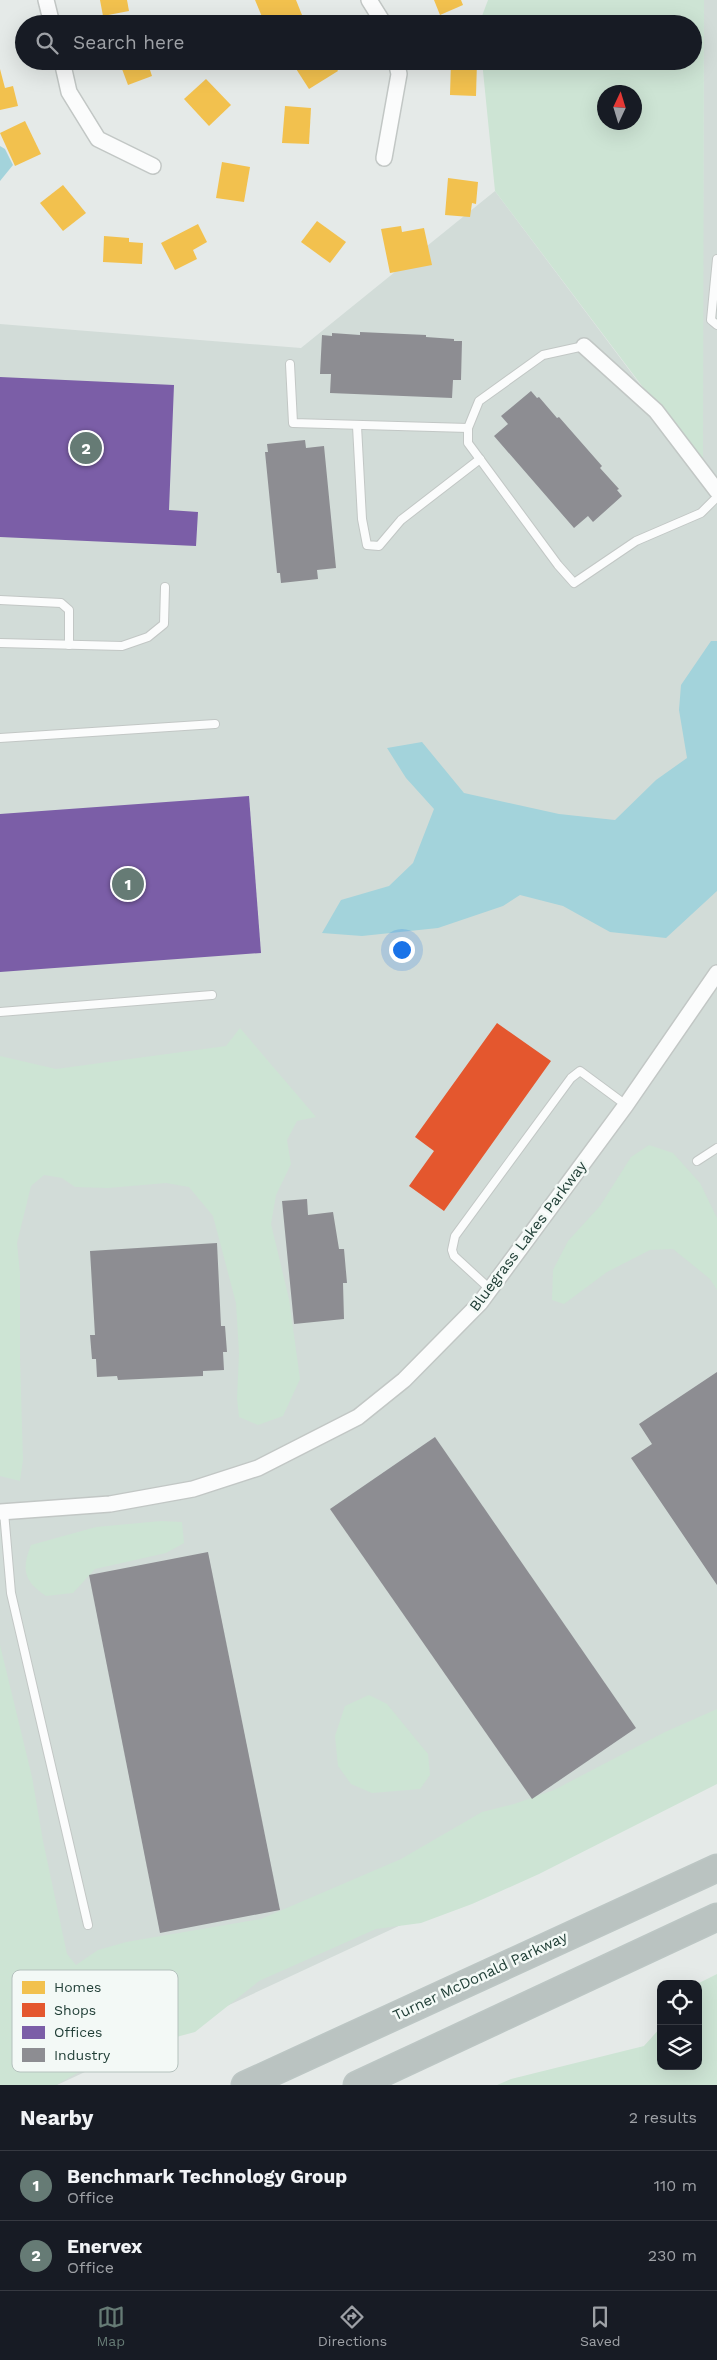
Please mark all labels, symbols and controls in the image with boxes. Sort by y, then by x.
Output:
search box [15,15,702,70]
icon: search [33,29,61,57]
text: Search here [73,31,184,54]
north arrow [597,85,642,130]
pin: 2 [70,429,102,467]
pin: 1 [112,865,144,903]
your location [389,937,415,963]
street label: Bluegrass Lakes Parkway [466,1157,591,1315]
street label: Turner McDonald Parkway [390,1927,570,2024]
legend [12,1970,178,2072]
text: Homes [54,1979,101,1995]
map controls [657,1980,702,2070]
button: locate [657,1980,702,2025]
text: Shops [54,2002,96,2018]
text: Offices [54,2024,103,2040]
button: layers [657,2025,702,2070]
text: Industry [54,2047,111,2063]
text: Nearby [20,2105,93,2130]
text: 2 results [629,2108,697,2127]
text: Benchmark Technology Group [67,2165,347,2188]
text: 1 [33,2176,39,2195]
text: 110 m [654,2176,697,2195]
text: Office [67,2188,114,2207]
text: Enervex [67,2235,142,2258]
text: 2 [31,2246,41,2265]
text: 230 m [648,2246,697,2265]
text: Office [67,2258,114,2277]
tab: Map [96,2303,125,2349]
tab: Directions [318,2303,387,2349]
tab: Saved [580,2303,621,2349]

